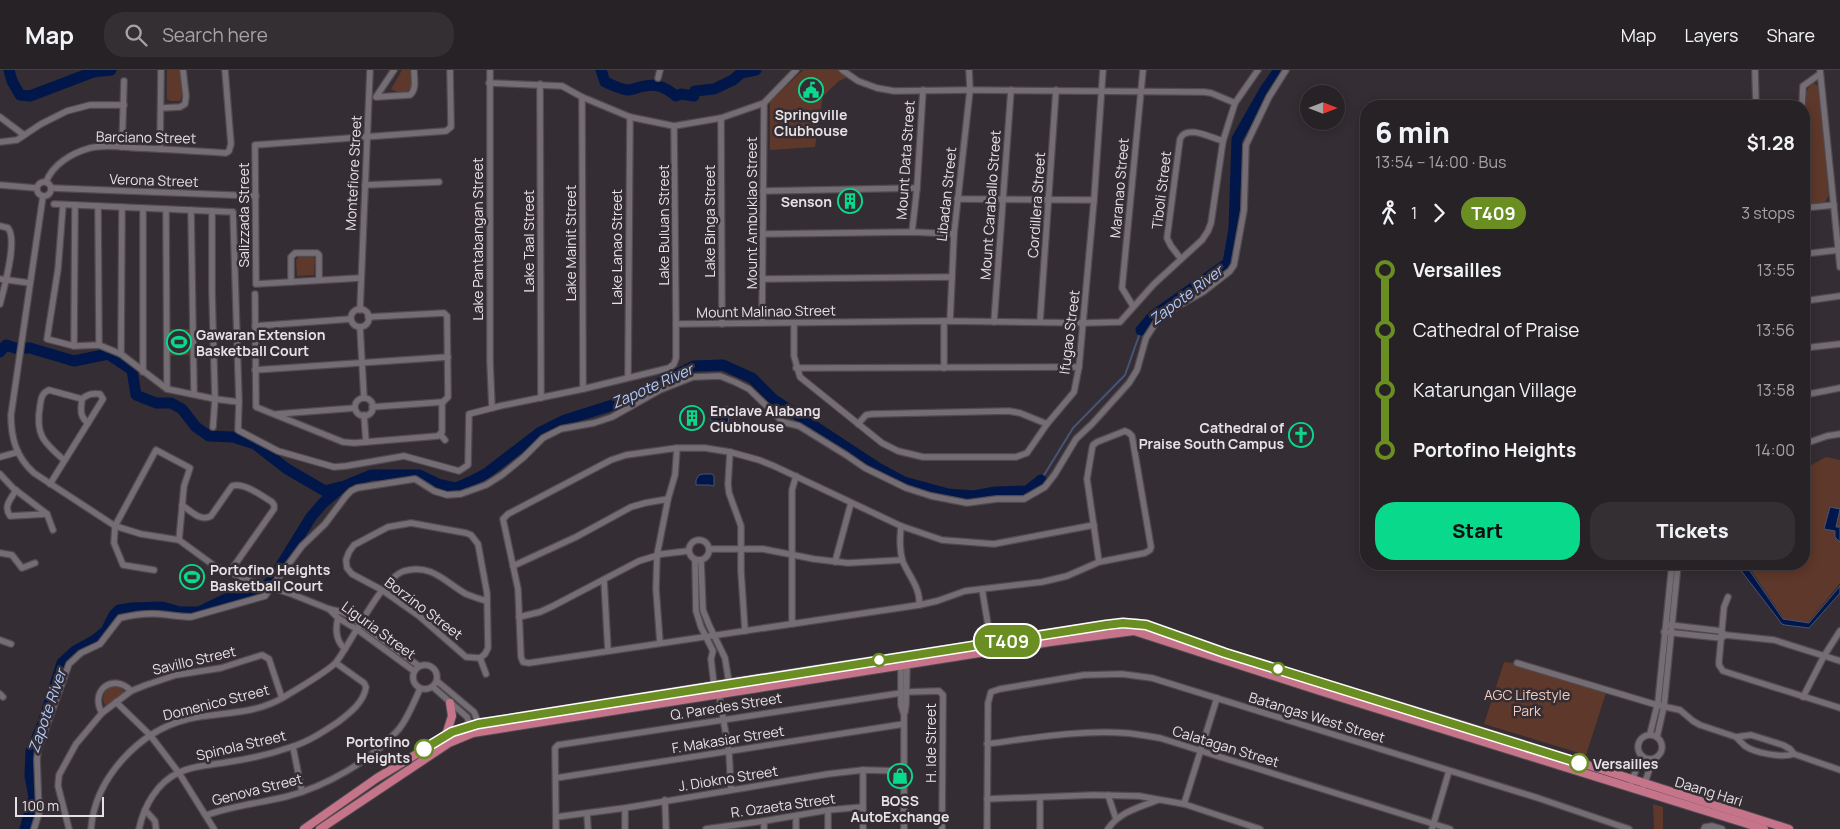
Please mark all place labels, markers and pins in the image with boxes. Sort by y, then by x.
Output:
public building icon: Springville Clubhouse [798,77,824,103]
place label: Springville Clubhouse [774,105,848,140]
building icon: Senson [837,188,863,214]
place label: Senson [781,192,832,211]
place label: Gawaran Extension Basketball Court [196,325,325,360]
sports icon: Gawaran Extension Basketball Court [166,329,192,355]
place label: Enclave Alabang Clubhouse [710,401,821,436]
building icon: Enclave Alabang Clubhouse [679,405,705,431]
place label: Cathedral of Praise South Campus [1139,418,1285,453]
church icon: Cathedral of Praise South Campus [1288,422,1314,448]
place label: Portofino Heights Basketball Court [210,560,331,595]
sports icon: Portofino Heights Basketball Court [179,564,205,590]
unlabelled marker [872,653,886,667]
unlabelled marker [1271,662,1285,676]
place label: Portofino Heights [346,732,410,767]
marker: Portofino Heights [414,739,434,759]
marker: Versailles [1569,753,1589,773]
place label: Versailles [1593,754,1659,773]
shop icon: BOSS AutoExchange [887,763,913,789]
place label: BOSS AutoExchange [851,791,949,826]

